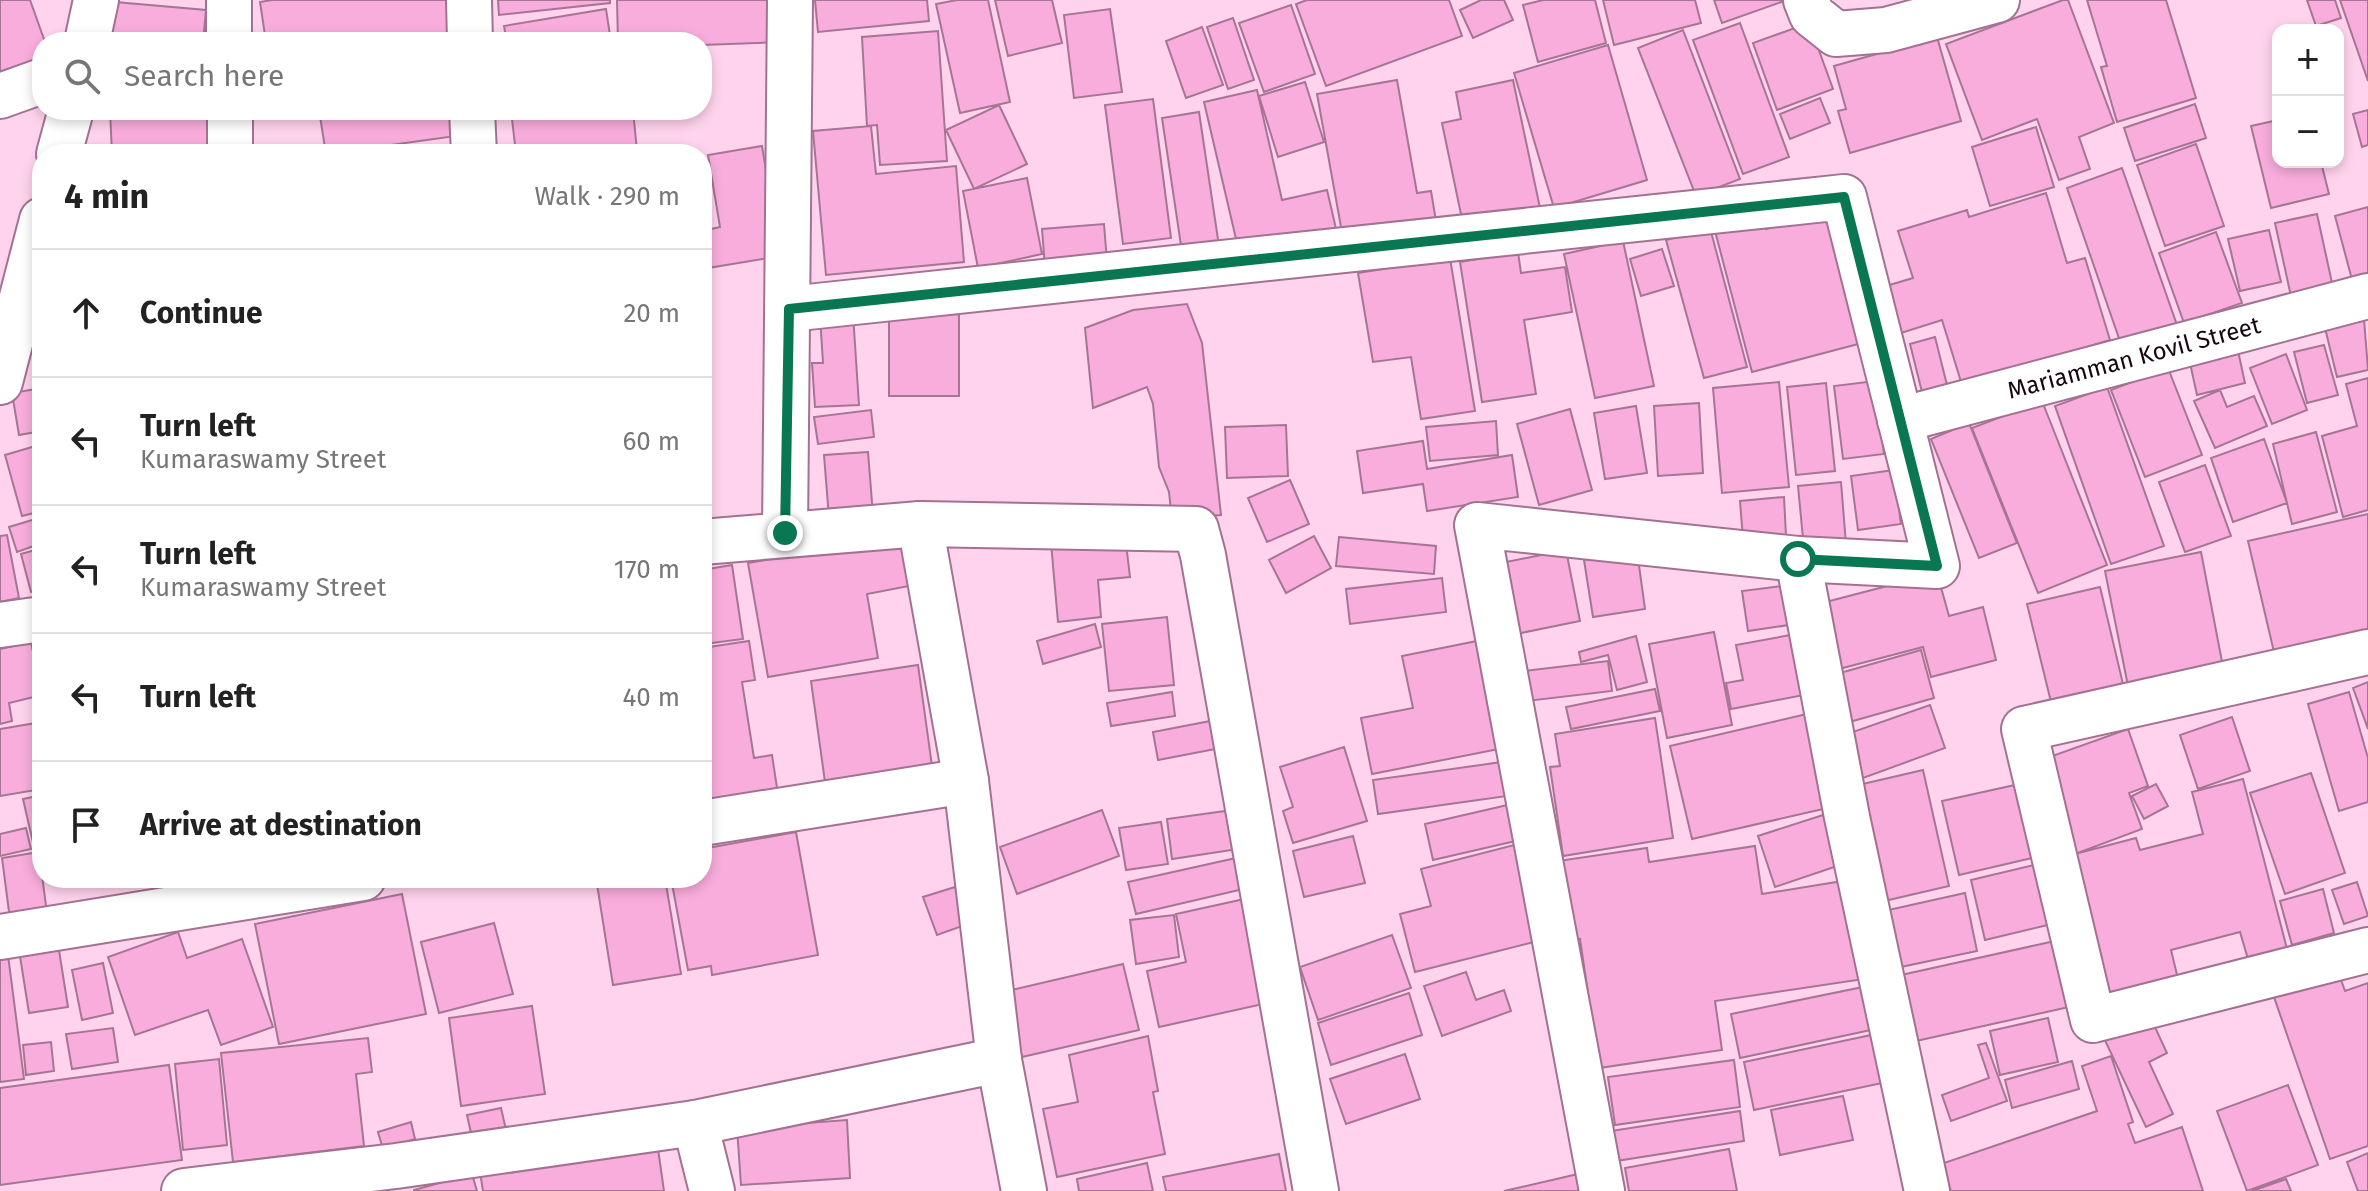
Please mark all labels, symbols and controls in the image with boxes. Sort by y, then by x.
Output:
map controls [2272,24,2344,168]
button: + [2272,24,2344,96]
search box [32,32,712,120]
icon: search [60,54,104,98]
text: Search here [124,58,284,94]
button: − [2272,96,2344,168]
text: 4 min [64,176,149,217]
text: Walk · 290 m [535,181,680,212]
icon: ahead [64,291,108,335]
text: Continue [140,295,263,331]
text: 20 m [623,298,680,329]
street label: Mariamman Kovil Street [2004,311,2264,405]
text: Turn left [140,408,256,444]
icon: left [64,419,108,463]
text: 60 m [622,426,680,457]
text: Kumaraswamy Street [140,444,386,475]
route end [767,515,803,551]
text: Turn left [140,536,256,572]
route start [1780,541,1816,577]
icon: left [64,547,108,591]
text: 170 m [614,554,680,585]
text: Kumaraswamy Street [140,572,386,603]
icon: left [64,675,108,719]
text: Turn left [140,679,256,715]
text: 40 m [622,682,680,713]
icon: arrive [64,803,108,847]
text: Arrive at destination [140,807,422,843]

